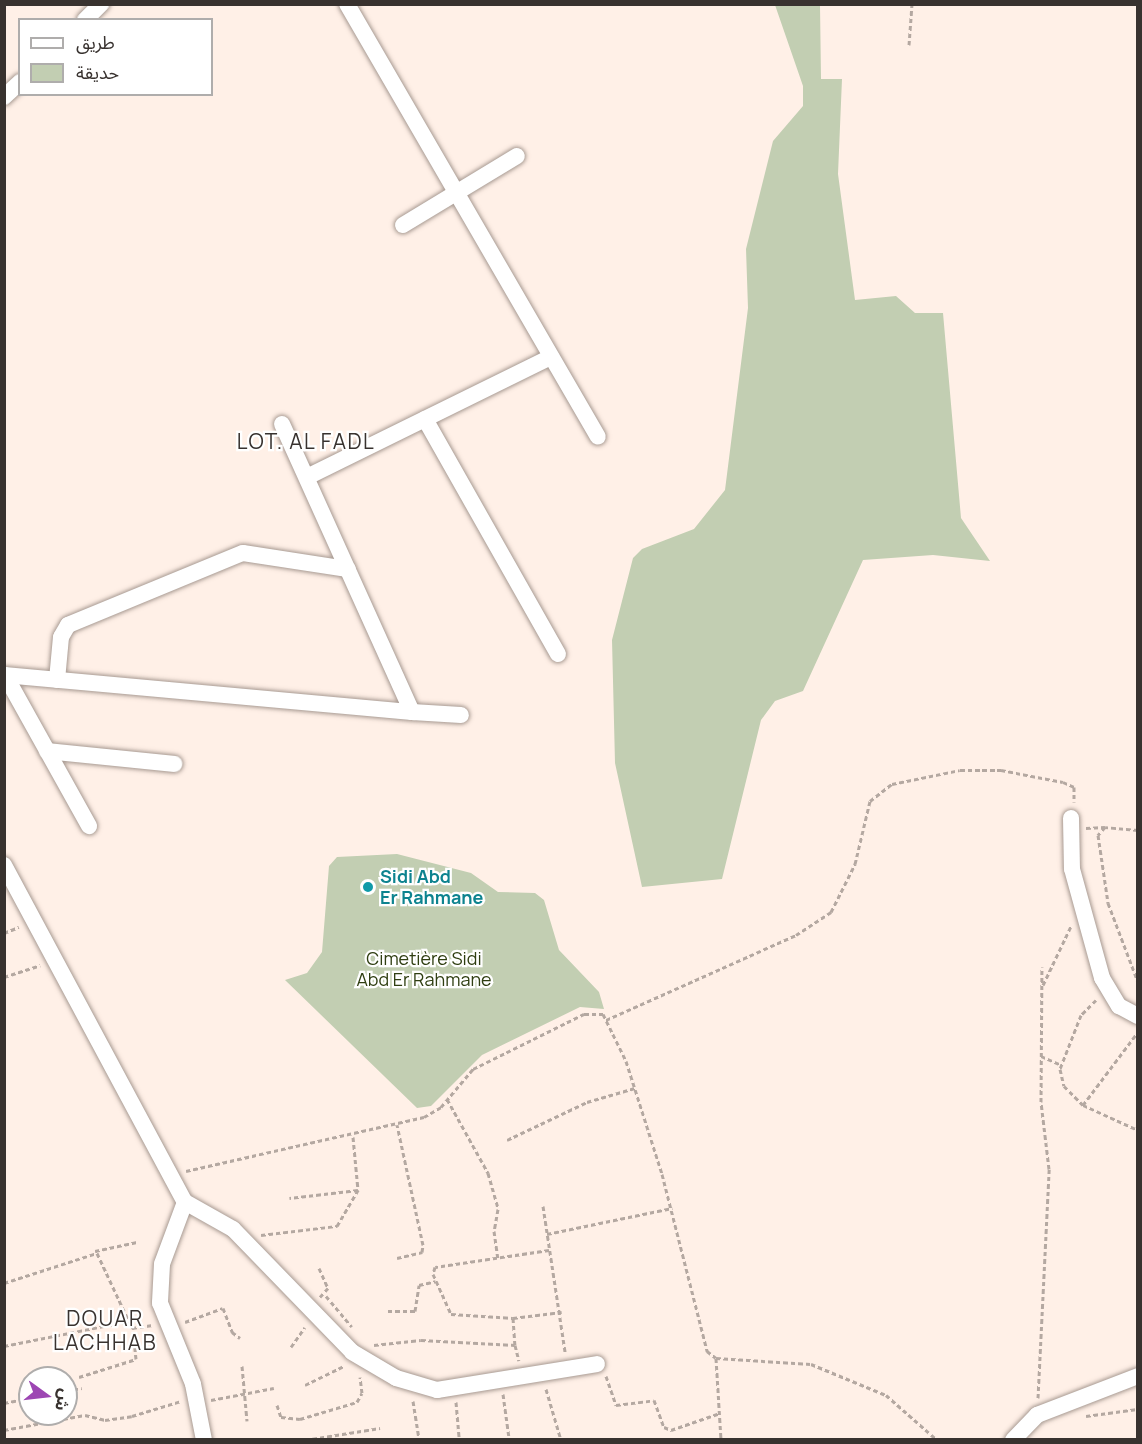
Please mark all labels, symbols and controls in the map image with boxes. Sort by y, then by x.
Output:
legend [18,18,213,96]
text: طريق [76,30,115,54]
text: حديقة [76,60,119,84]
district label: LOT. AL FADL [236,428,376,454]
place label: Sidi Abd Er Rahmane [380,866,483,908]
marker: Sidi Abd Er Rahmane [361,880,375,894]
park label: Cimetière Sidi Abd Er Rahmane [356,948,492,990]
district label: DOUAR LACHHAB [53,1305,157,1355]
north arrow [18,1366,78,1426]
text: ش [50,1387,77,1414]

